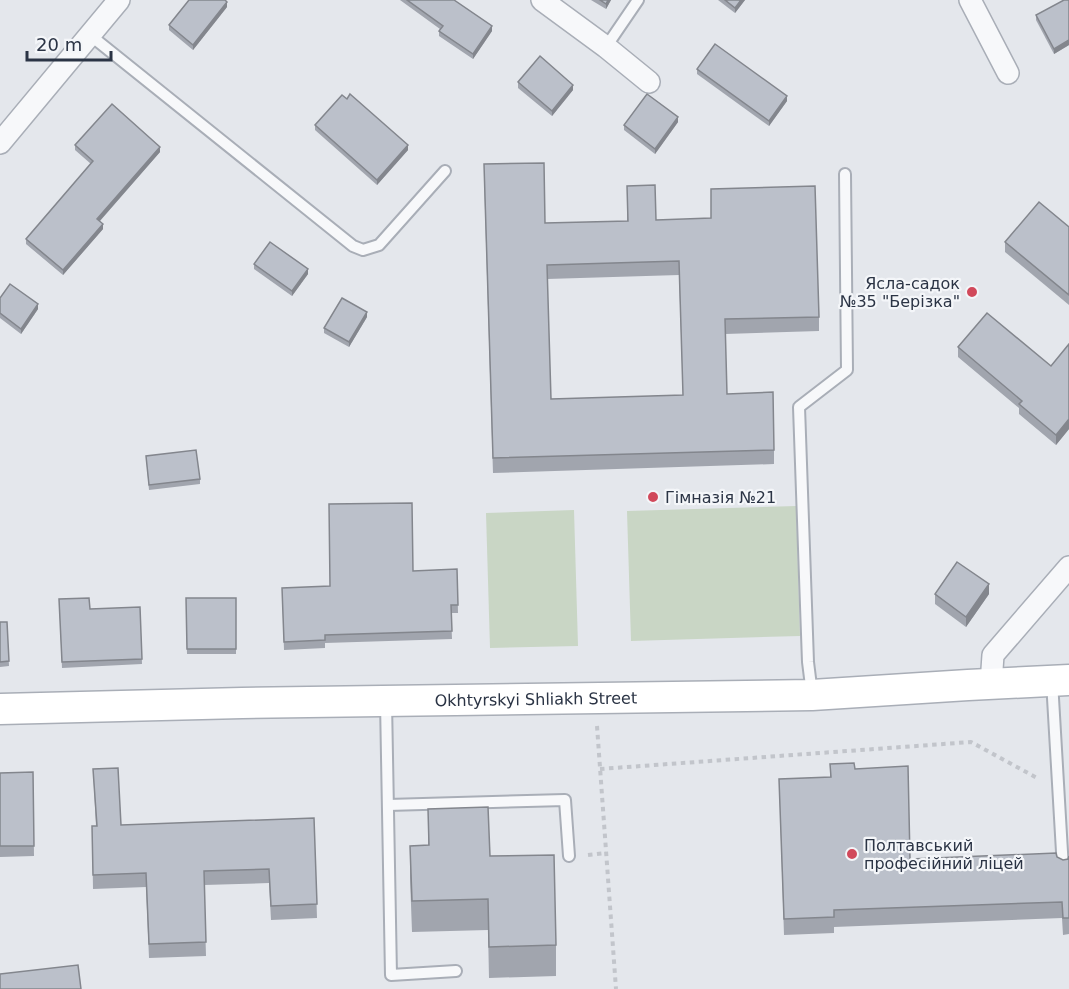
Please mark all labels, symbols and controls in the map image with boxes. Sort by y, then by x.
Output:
scale bar [27,24,111,62]
text: 20 m [36,34,82,55]
place label: Ясла-садок №35 "Берізка" [840,274,960,311]
marker: Ясла-садок №35 "Берізка" [965,285,979,299]
place label: Гімназія №21 [665,488,776,507]
marker: Гімназія №21 [646,490,660,504]
street label: Okhtyrskyi Shliakh Street [435,688,637,710]
place label: Полтавський професійний ліцей [864,836,1024,873]
marker: Полтавський професійний ліцей [845,847,859,861]

